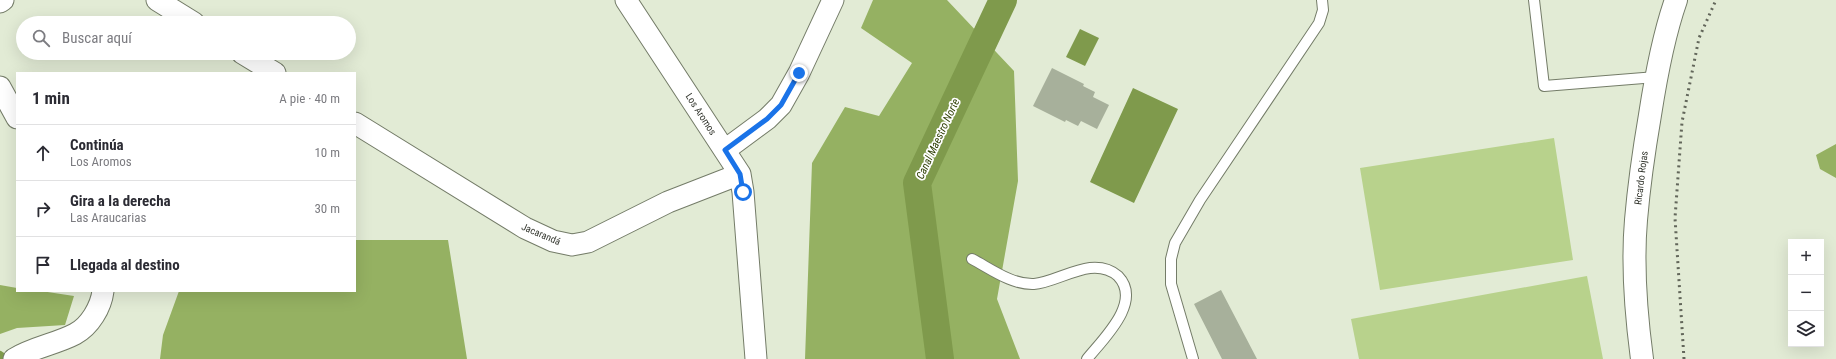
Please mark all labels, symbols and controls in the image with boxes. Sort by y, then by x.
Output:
search box [16,16,356,60]
icon: search [30,27,52,49]
text: Buscar aquí [62,29,132,47]
route end [790,64,808,82]
text: 1 min [32,88,70,108]
text: A pie · 40 m [279,91,340,106]
street label: Los Aromos [683,91,719,137]
water label: Canal Maestro Norte [914,97,962,181]
text: Continúa [70,136,124,154]
icon: ahead [32,142,54,164]
text: 10 m [314,145,340,160]
street label: Ricardo Rojas [1632,150,1650,206]
text: Los Aromos [70,154,132,169]
route start [734,183,752,201]
text: Gira a la derecha [70,192,171,210]
icon: right [32,198,54,220]
text: 30 m [314,201,340,216]
text: Las Araucarias [70,210,146,225]
street label: Jacarandá [520,221,562,247]
map controls [1788,239,1824,347]
button: + [1788,239,1824,275]
icon: arrive [32,254,54,276]
text: Llegada al destino [70,256,180,274]
button: − [1788,275,1824,311]
button: layers [1788,311,1824,347]

